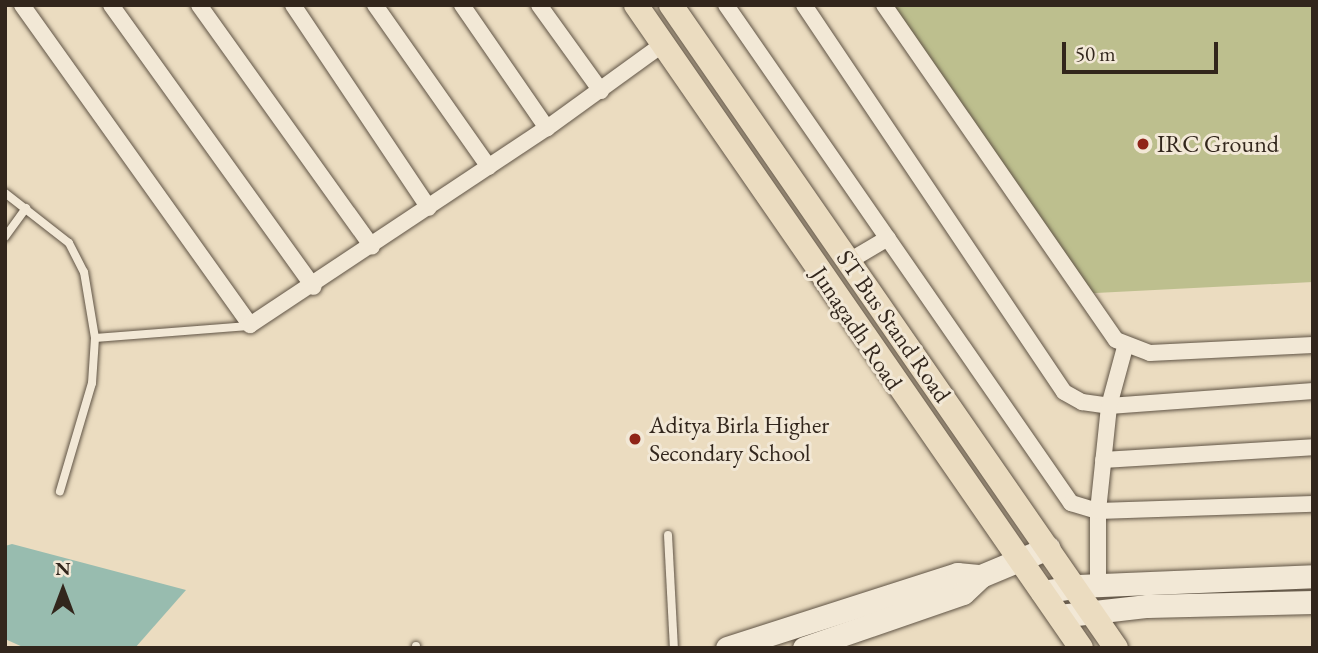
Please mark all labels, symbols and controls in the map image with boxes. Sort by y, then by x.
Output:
scale bar [1066,28,1222,72]
text: 50 m [1075,40,1116,67]
place label: IRC Ground [1157,130,1279,158]
marker: IRC Ground [1135,136,1151,152]
street label: ST Bus Stand Road [831,244,957,408]
street label: Junagadh Road [805,261,909,395]
place label: Aditya Birla Higher Secondary School [649,411,829,467]
marker: Aditya Birla Higher Secondary School [627,431,643,447]
north arrow [28,555,98,625]
text: N [55,556,71,581]

